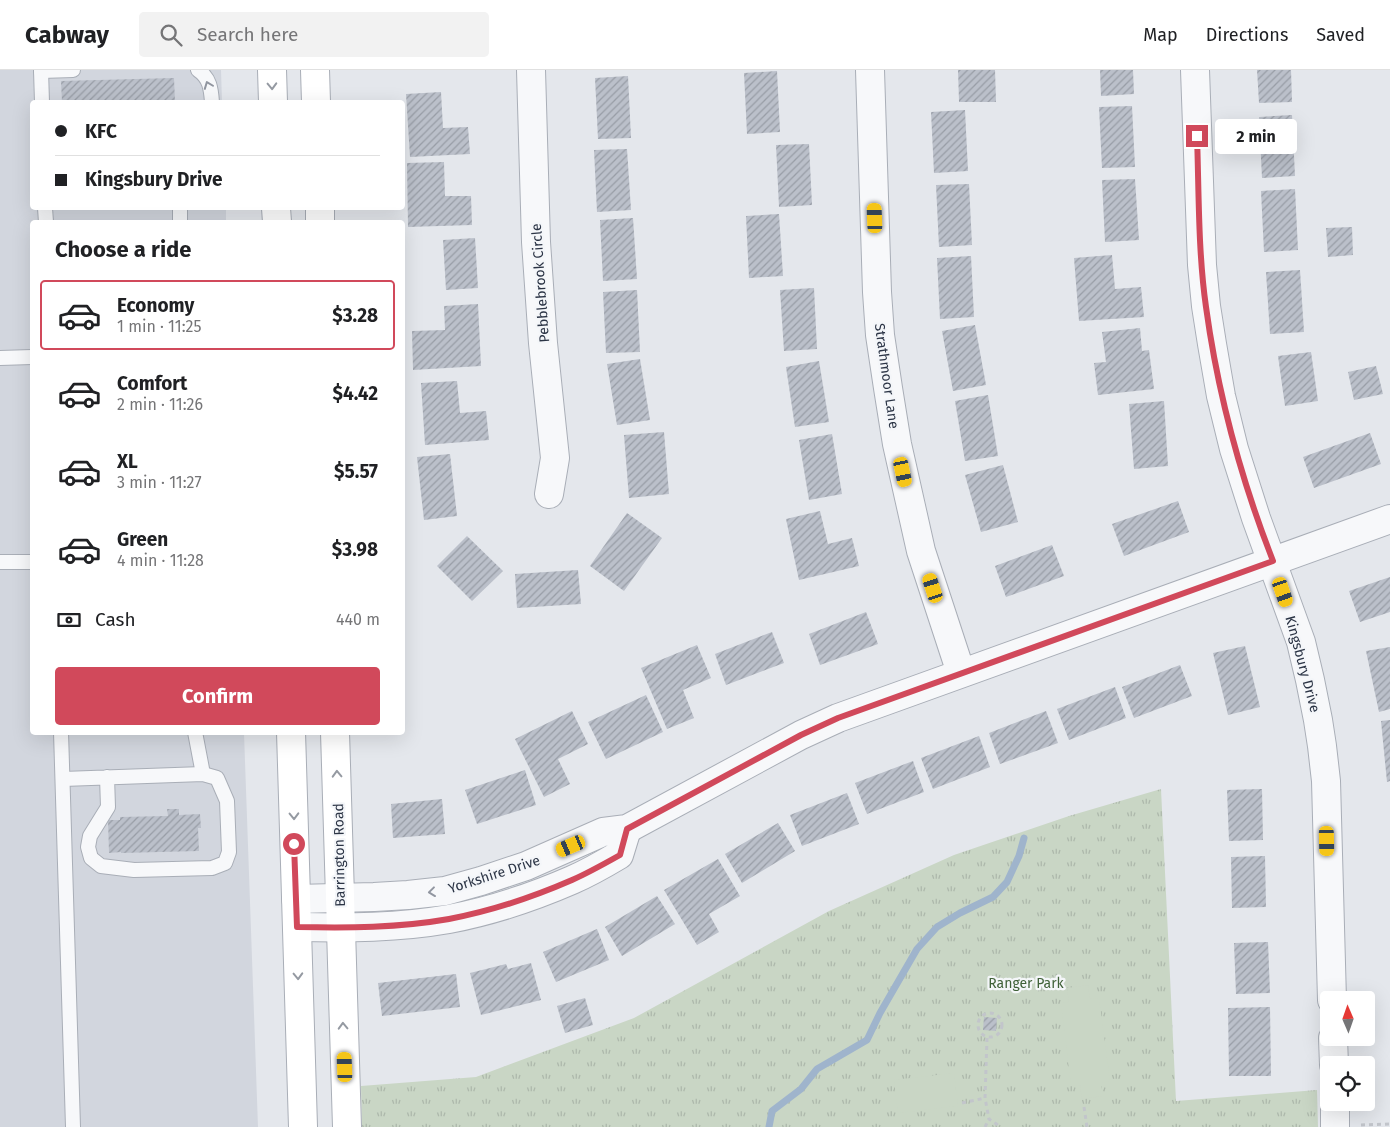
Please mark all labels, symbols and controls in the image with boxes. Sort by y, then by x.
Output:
search box [139,12,489,57]
text: Cabway [25,21,109,49]
icon: search [157,21,185,49]
text: Search here [197,23,298,46]
text: Map [1143,24,1178,46]
text: Directions [1206,24,1288,46]
text: Saved [1316,24,1365,46]
one-way arrow [204,81,214,90]
one-way arrow [267,83,278,91]
callout: 2 min [1214,118,1297,154]
text: KFC [85,120,117,143]
route end [1186,125,1208,147]
text: 2 min [1236,127,1276,146]
text: Kingsbury Drive [85,168,222,191]
car [866,203,883,233]
street label: Pebblebrook Circle [528,223,553,343]
text: Choose a ride [55,236,191,263]
icon: car [57,293,102,338]
text: Economy [117,294,194,317]
text: $3.28 [332,304,378,327]
text: 1 min · 11:25 [117,317,202,336]
street label: Strathmoor Lane [871,322,902,430]
icon: car [57,371,102,416]
text: Comfort [117,372,187,395]
text: $4.42 [333,382,378,405]
text: 2 min · 11:26 [117,395,203,414]
icon: car [57,449,102,494]
text: XL [117,450,138,473]
car [892,456,913,488]
text: $5.57 [334,460,378,483]
text: 3 min · 11:27 [117,473,201,492]
icon: car [57,527,102,572]
text: Green [117,528,168,551]
text: $3.98 [332,538,378,561]
text: 4 min · 11:28 [117,551,204,570]
car [921,571,944,605]
car [1271,575,1294,609]
icon: cash [55,606,83,634]
text: Cash [95,608,136,631]
text: 440 m [336,610,380,629]
street label: Kingsbury Drive [1281,614,1324,714]
button: Confirm [55,667,380,725]
one-way arrow [331,770,342,778]
street label: Barrington Road [330,803,349,907]
one-way arrow [288,812,299,820]
car [1319,826,1334,856]
route start [283,833,305,855]
car [554,833,587,859]
street label: Yorkshire Drive [446,852,542,897]
one-way arrow [428,886,436,897]
one-way arrow [293,972,304,980]
park label: Ranger Park [988,975,1065,992]
north arrow [1320,991,1375,1046]
map controls [1320,991,1375,1111]
one-way arrow [338,1022,349,1030]
car [336,1052,353,1082]
button: locate [1320,1056,1375,1111]

